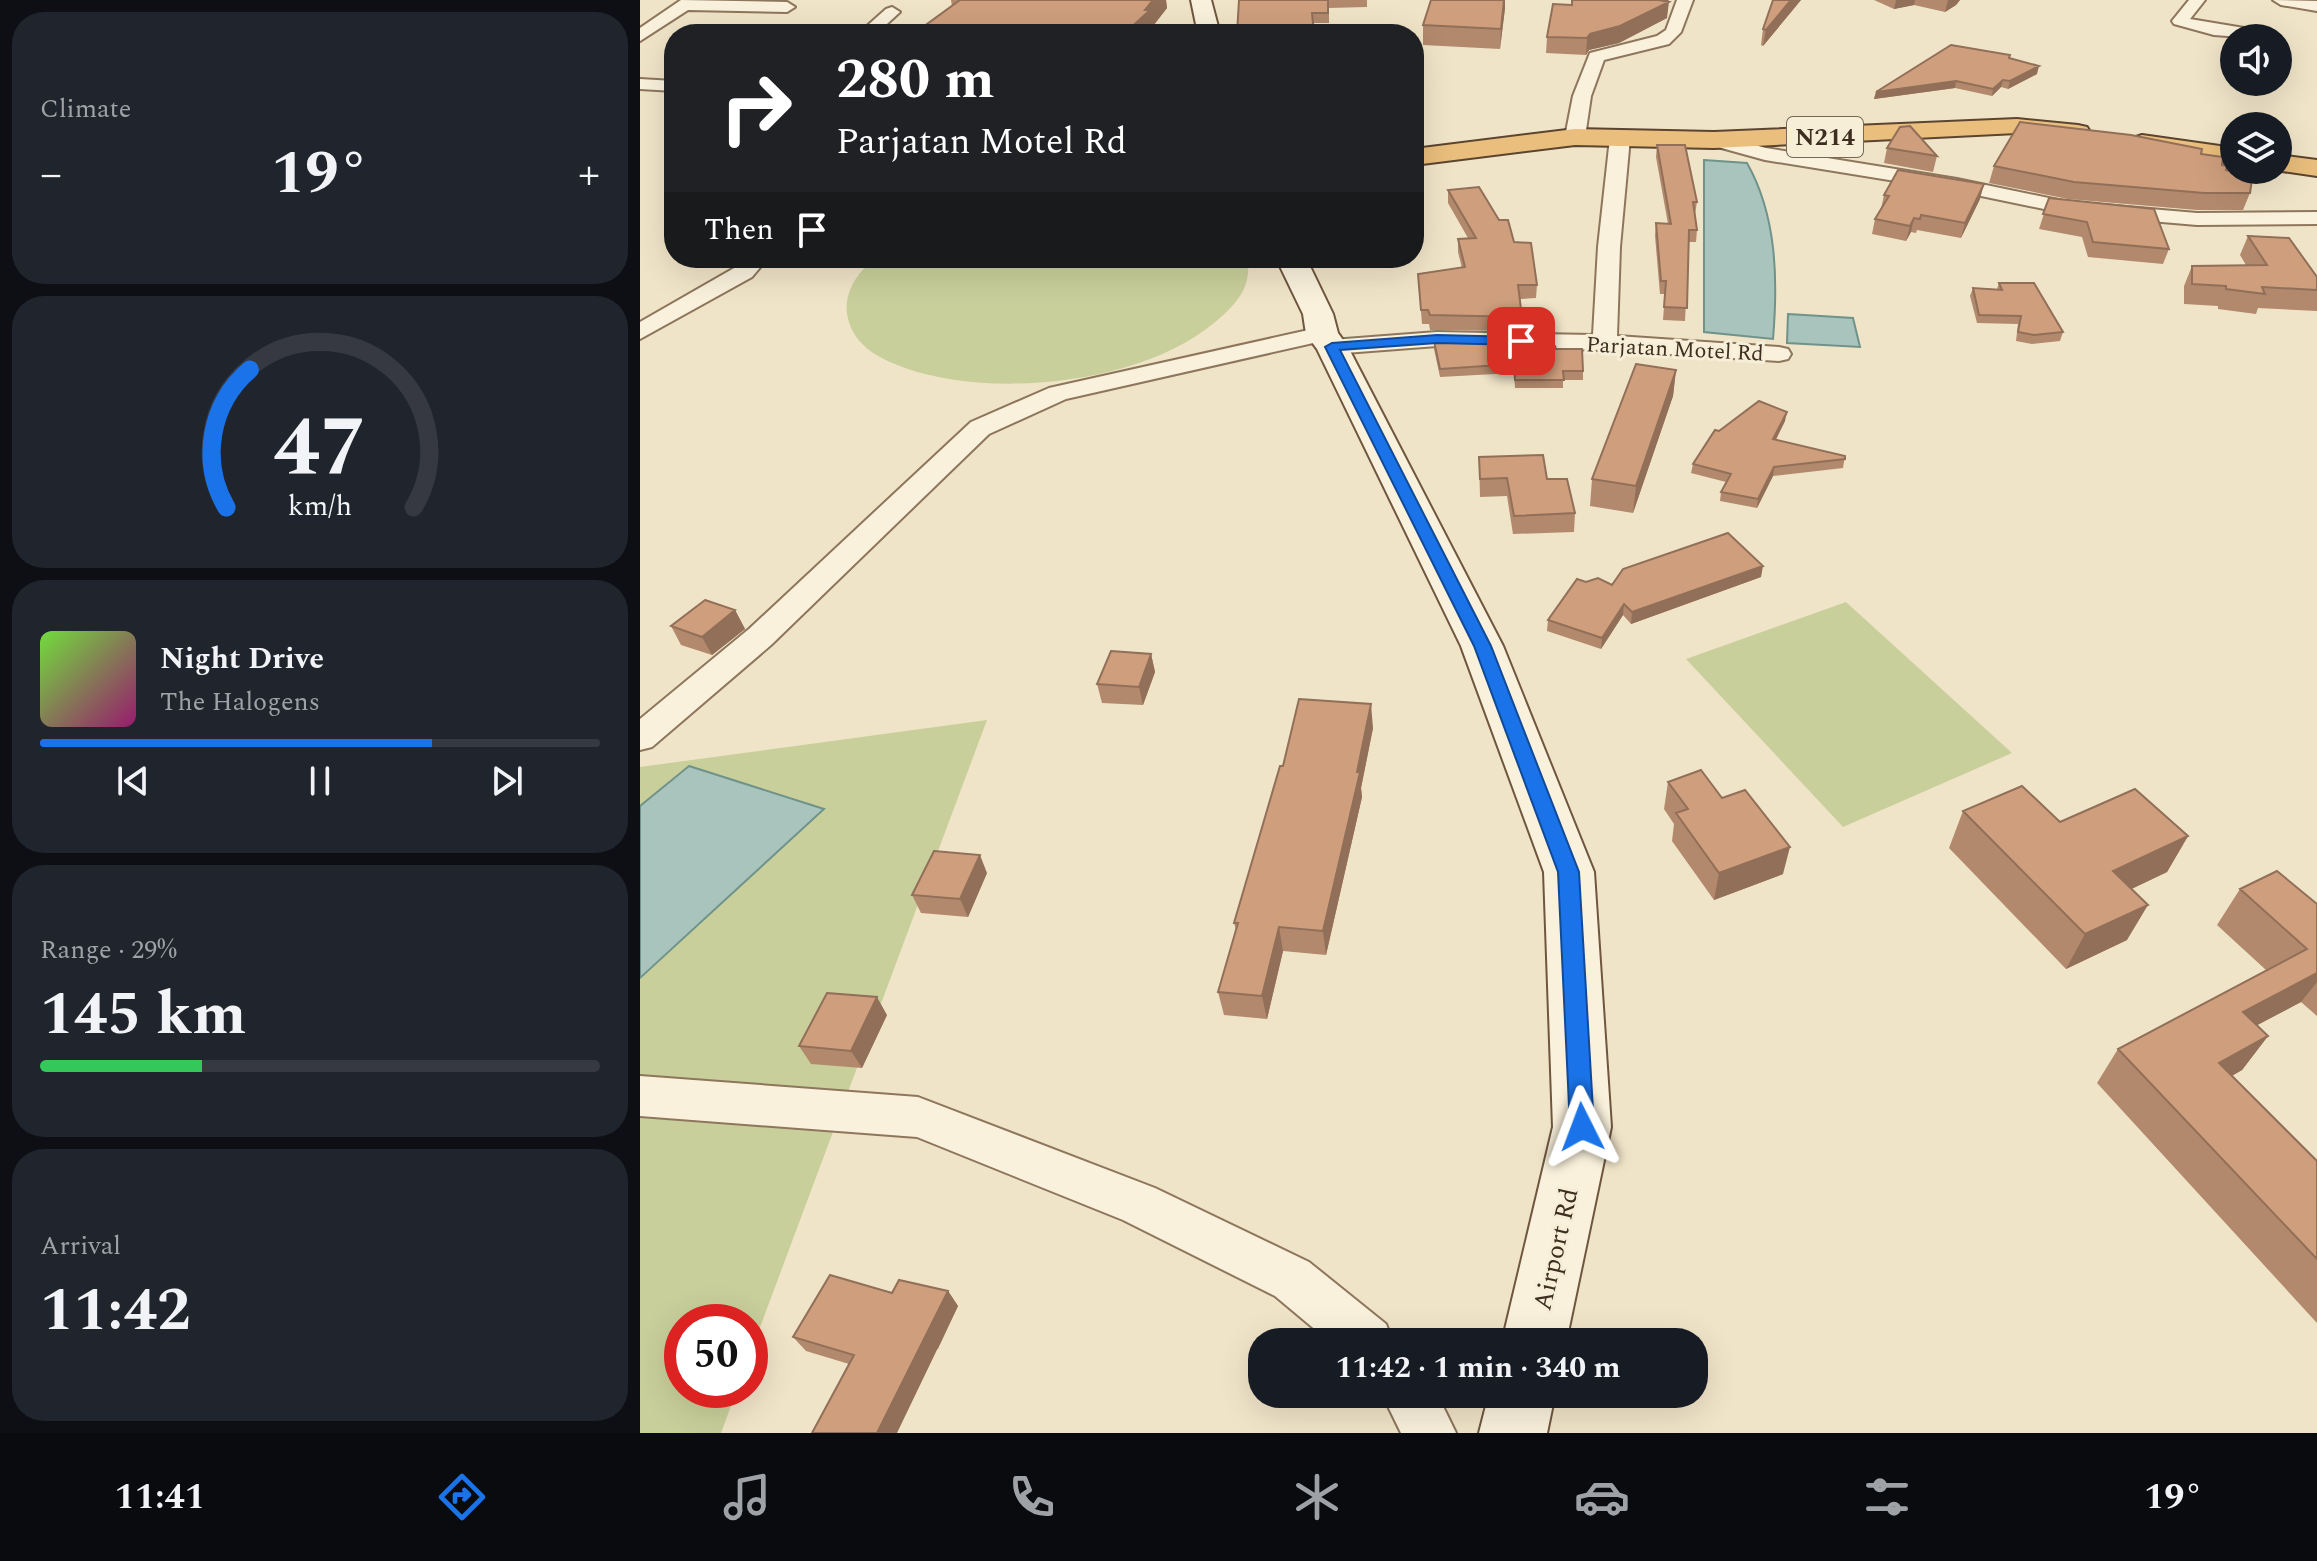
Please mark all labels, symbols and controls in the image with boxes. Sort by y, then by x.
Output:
map controls [2220,24,2292,184]
button: sound [2220,24,2292,96]
text: 280 m [836,38,995,123]
icon: right [704,56,808,160]
text: Climate [40,89,131,129]
button: layers [2220,112,2292,184]
text: Parjatan Motel Rd [836,115,1127,170]
road number: N214 [1787,117,1863,157]
text: 19° [271,128,369,220]
text: − [40,141,62,208]
text: + [578,141,600,208]
text: Then [704,207,774,253]
icon: arrive [790,208,834,252]
pin [1487,307,1555,375]
icon: arrive [1499,319,1543,363]
street label: Parjatan Motel Rd [1585,328,1765,371]
text: 47 [273,386,367,513]
text: km/h [288,485,352,528]
text: Night Drive [160,636,324,682]
text: The Halogens [160,682,320,722]
icon: previous [111,759,155,803]
icon: pause [298,759,342,803]
icon: next [485,759,529,803]
text: Range · 29% [40,930,177,970]
text: 145 km [40,969,246,1061]
position arrow [1540,1085,1624,1169]
street label: Airport Rd [1522,1184,1589,1314]
text: Arrival [40,1226,121,1266]
text: 11:42 [40,1265,191,1357]
speed limit sign: 50 [664,1304,768,1408]
text: 11:42 · 1 min · 340 m [1335,1345,1621,1391]
icon: directions [434,1469,490,1525]
icon: music [719,1469,775,1525]
icon: phone [1004,1469,1060,1525]
icon: climate [1289,1469,1345,1525]
icon: car [1574,1469,1630,1525]
icon: filters [1859,1469,1915,1525]
text: 11:41 [115,1470,205,1525]
text: 19° [2144,1470,2202,1525]

